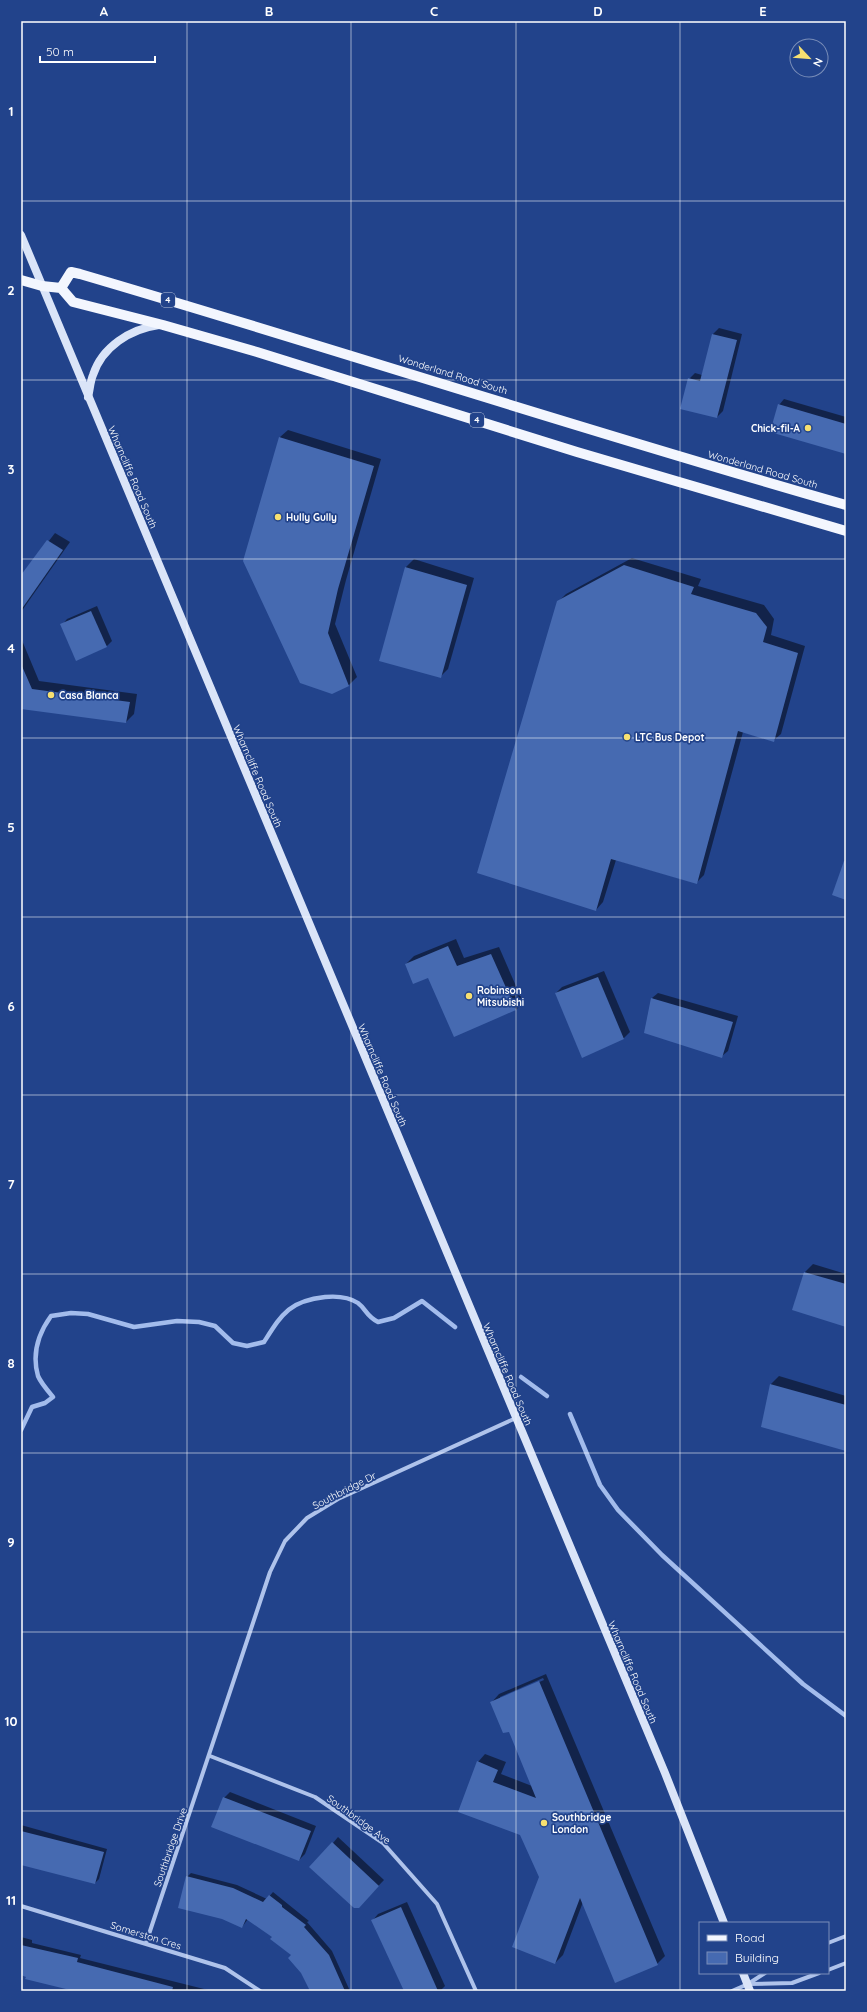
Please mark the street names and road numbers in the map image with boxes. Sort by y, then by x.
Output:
road number: 4 [161,293,175,307]
street label: Wonderland Road South [397,352,509,397]
road number: 4 [470,413,484,427]
street label: Wharncliffe Road South [105,424,160,530]
street label: Wonderland Road South [706,448,819,491]
street label: Wharncliffe Road South [230,723,285,829]
street label: Wharncliffe Road South [355,1022,410,1128]
street label: Wharncliffe Road South [480,1321,535,1427]
street label: Southbridge Dr [310,1469,378,1512]
street label: Wharncliffe Road South [605,1619,660,1725]
street label: Southbridge Ave [324,1792,394,1847]
street label: Southbridge Drive [151,1805,190,1889]
street label: Somerston Cres [109,1919,183,1953]

